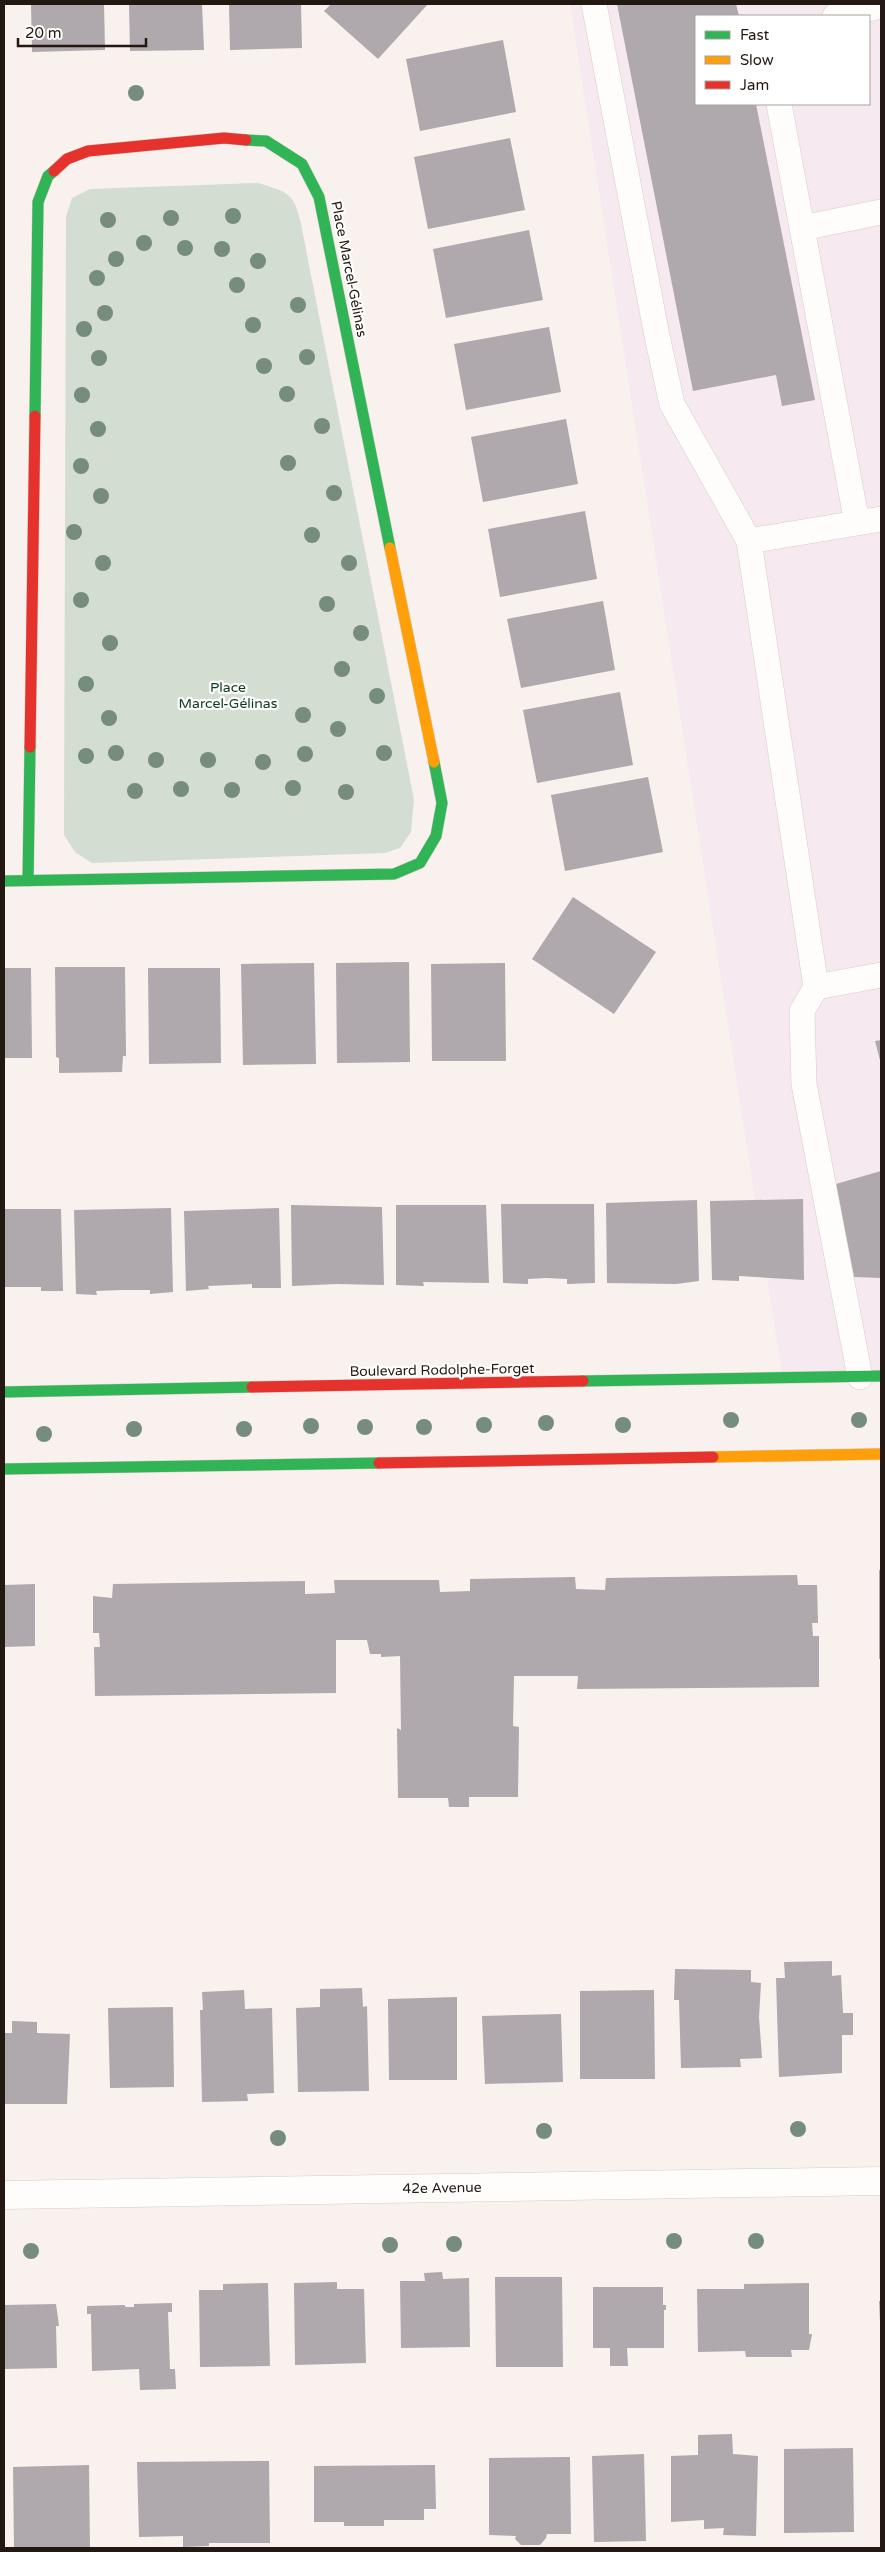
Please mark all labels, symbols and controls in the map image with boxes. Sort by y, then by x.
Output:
scale bar [18,15,145,47]
legend [695,15,870,105]
text: 20 m [25,24,62,42]
text: Fast [740,26,770,44]
text: Slow [740,51,774,69]
text: Jam [740,76,769,94]
street label: Place Marcel-Gélinas [327,199,371,339]
park label: Place Marcel-Gélinas [179,679,278,712]
street label: Boulevard Rodolphe-Forget [349,1360,535,1380]
street label: 42e Avenue [402,2179,482,2197]

